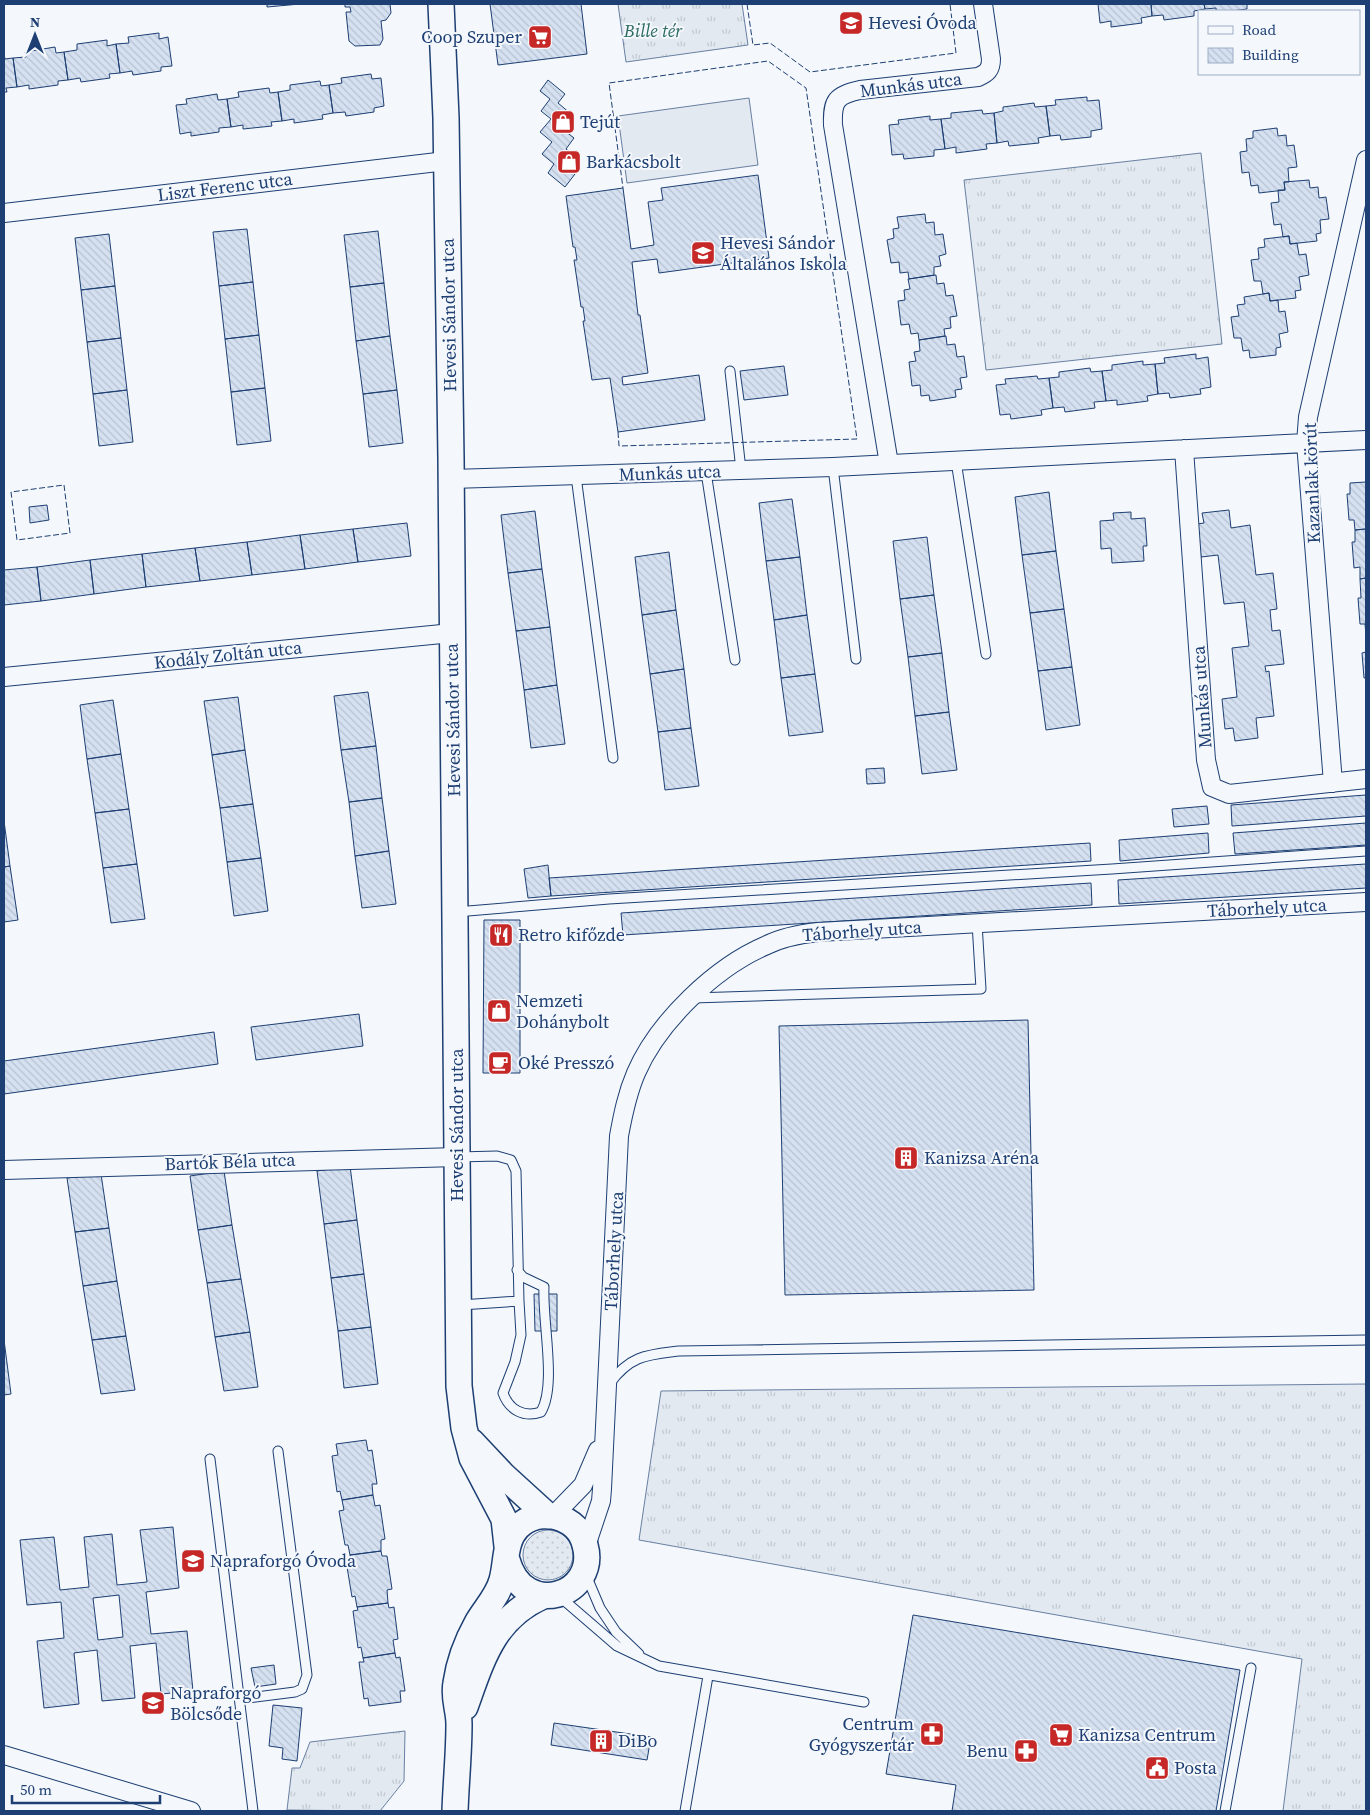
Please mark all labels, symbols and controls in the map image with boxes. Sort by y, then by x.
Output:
north arrow [10,10,60,60]
school or university icon: Hevesi Óvoda [838,10,864,36]
place label: Hevesi Óvoda [868,10,977,35]
legend [1198,10,1360,75]
text: N [30,12,40,32]
park label: Bille tér [623,18,683,43]
text: Road [1242,19,1276,40]
place label: Coop Szuper [421,24,522,49]
supermarket icon: Coop Szuper [527,24,553,50]
text: Building [1242,44,1299,65]
street label: Munkás utca [859,66,964,103]
shop icon: Tejút [550,109,576,135]
place label: Tejút [580,109,620,134]
shop icon: Barkácsbolt [556,149,582,175]
place label: Barkácsbolt [586,149,681,174]
street label: Liszt Ferenc utca [156,166,295,207]
place label: Hevesi Sándor Általános Iskola [720,230,848,276]
street label: Hevesi Sándor utca [435,237,462,392]
school or university icon: Hevesi Sándor Általános Iskola [690,240,716,266]
street label: Kazanlak körút [1297,422,1326,544]
street label: Munkás utca [618,458,722,487]
street label: Kodály Zoltán utca [153,634,304,675]
street label: Hevesi Sándor utca [439,642,466,797]
street label: Munkás utca [1185,644,1218,749]
street label: Táborhely utca [1207,892,1328,923]
street label: Táborhely utca [801,914,923,947]
restaurant icon: Retro kifőzde [488,922,514,948]
place label: Retro kifőzde [518,922,625,947]
place label: Nemzeti Dohánybolt [516,988,609,1034]
shop icon: Nemzeti Dohánybolt [486,998,512,1024]
street label: Hevesi Sándor utca [444,1047,469,1202]
cafe icon: Oké Presszó [487,1050,513,1076]
place label: Oké Presszó [518,1050,614,1075]
building icon: Kanizsa Aréna [893,1145,919,1171]
place label: Kanizsa Aréna [924,1145,1040,1170]
street label: Bartók Béla utca [164,1147,297,1176]
street label: Táborhely utca [598,1190,629,1311]
school or university icon: Napraforgó Óvoda [180,1548,206,1574]
place label: Napraforgó Óvoda [210,1548,357,1573]
place label: Napraforgó Bölcsőde [170,1680,261,1726]
school or university icon: Napraforgó Bölcsőde [140,1690,166,1716]
place label: Centrum Gyógyszertár [809,1711,914,1757]
pharmacy icon: Centrum Gyógyszertár [919,1721,945,1747]
supermarket icon: Kanizsa Centrum [1048,1722,1074,1748]
place label: Kanizsa Centrum [1078,1722,1216,1747]
building icon: DiBo [588,1728,614,1754]
place label: DiBo [618,1728,657,1753]
place label: Benu [966,1738,1008,1763]
pharmacy icon: Benu [1013,1738,1039,1764]
public building icon: Posta [1144,1755,1170,1781]
place label: Posta [1174,1755,1218,1780]
scale bar [12,1772,160,1804]
text: 50 m [20,1779,52,1800]

